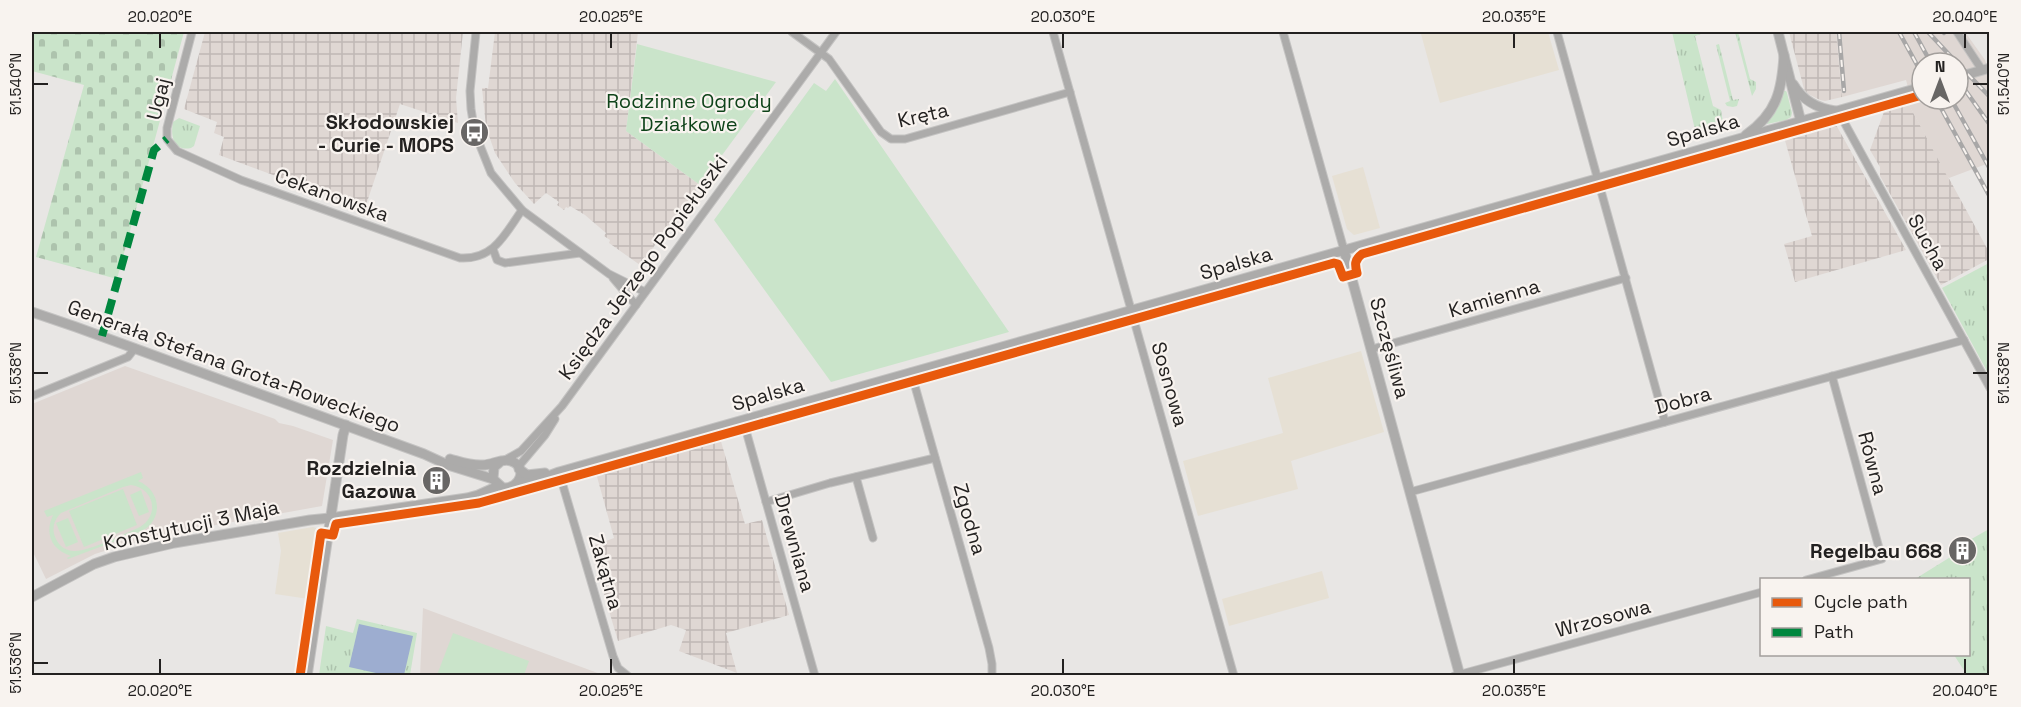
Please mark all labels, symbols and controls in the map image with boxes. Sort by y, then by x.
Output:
text: 20.020°E [128,7,192,26]
text: 20.025°E [579,7,643,26]
text: 20.030°E [1031,7,1095,26]
text: 20.035°E [1482,7,1546,26]
text: 20.040°E [1933,7,1997,26]
north arrow [1910,51,1970,111]
text: 51.540°N [6,53,25,115]
text: 51.540°N [1994,53,2013,115]
text: N [1935,56,1945,77]
street label: Ugaj [140,75,176,123]
park label: Rodzinne Ogrody Działkowe [606,88,772,137]
street label: Kręta [895,97,951,133]
street label: Spalska [1664,107,1742,153]
place label: Skłodowskiej - Curie - MOPS [318,109,454,158]
bus stop icon: Skłodowskiej - Curie - MOPS [459,117,491,149]
street label: Księdza Jerzego Popiełuszki [553,149,733,385]
street label: Cekanowska [271,162,393,228]
street label: Sucha [1902,209,1954,275]
street label: Spalska [1197,240,1275,286]
street label: Kamienna [1445,273,1543,323]
street label: Generała Stefana Grota-Roweckiego [64,294,404,438]
street label: Szczęśliwa [1364,295,1416,401]
street label: Sosnowa [1146,339,1194,429]
text: 51.538°N [6,342,25,404]
text: 51.538°N [1994,342,2013,404]
street label: Spalska [729,371,807,417]
street label: Dobra [1652,380,1714,420]
street label: Równa [1852,428,1894,498]
place label: Rozdzielnia Gazowa [307,455,416,504]
building icon: Rozdzielnia Gazowa [421,464,453,496]
street label: Zgodna [947,480,993,558]
street label: Drewniana [769,491,821,595]
street label: Konstytucji 3 Maja [101,494,281,556]
street label: Zakątna [583,531,629,613]
building icon: Regelbau 668 [1947,535,1979,567]
place label: Regelbau 668 [1810,538,1942,564]
legend [1760,578,1970,656]
text: Cycle path [1814,590,1908,613]
street label: Wrzosowa [1553,593,1653,643]
text: Path [1814,620,1854,643]
text: 51.536°N [6,632,25,694]
text: 20.020°E [128,681,192,700]
text: 20.025°E [579,681,643,700]
text: 20.030°E [1031,681,1095,700]
text: 20.035°E [1482,681,1546,700]
text: 20.040°E [1933,681,1997,700]

